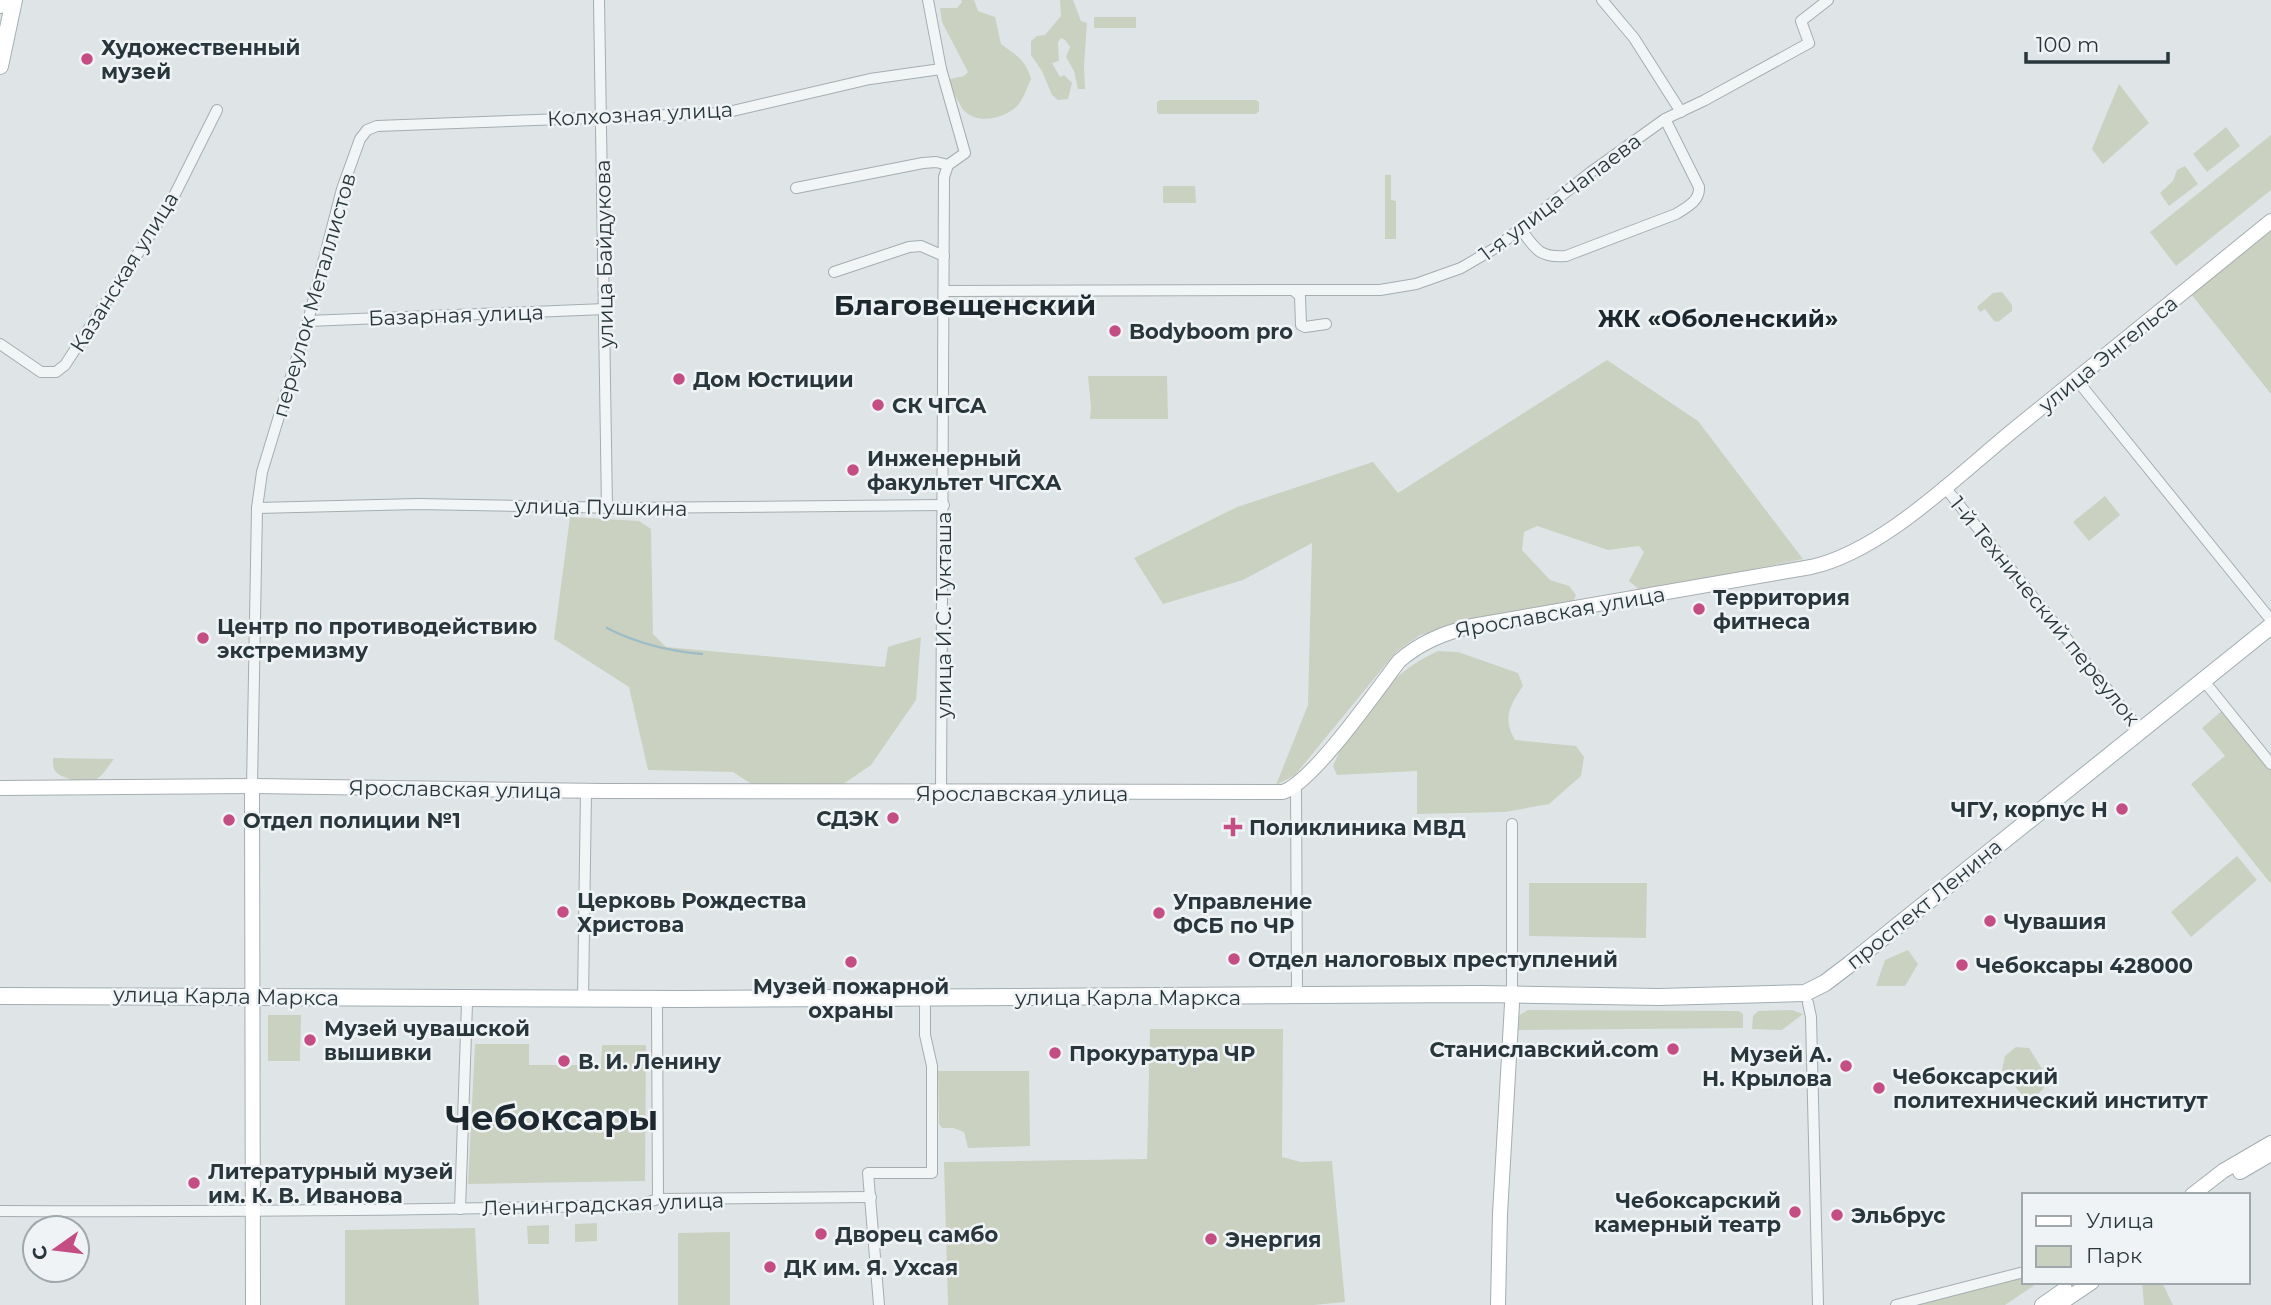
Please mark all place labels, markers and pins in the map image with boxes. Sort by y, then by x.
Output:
place label: Художественный музей [101,35,300,84]
marker: Художественный музей [79,51,95,67]
place label: Bodyboom pro [1129,319,1293,344]
marker: Bodyboom pro [1107,323,1123,339]
place label: Дом Юстиции [693,367,854,392]
marker: Дом Юстиции [671,371,687,387]
place label: СК ЧГСА [892,393,987,418]
marker: СК ЧГСА [870,397,886,413]
place label: Инженерный факультет ЧГСХА [867,446,1062,495]
marker: Инженерный факультет ЧГСХА [845,462,861,478]
place label: Территория фитнеса [1713,585,1850,634]
marker: Территория фитнеса [1691,601,1707,617]
place label: Центр по противодействию экстремизму [217,614,537,663]
marker: Центр по противодействию экстремизму [195,630,211,646]
place label: ЧГУ, корпус Н [1951,797,2108,822]
marker: ЧГУ, корпус Н [2114,801,2130,817]
place label: СДЭК [816,806,880,831]
place label: Отдел полиции №1 [243,808,461,833]
marker: СДЭК [885,810,901,826]
marker: Отдел полиции №1 [221,812,237,828]
place label: Поликлиника МВД [1249,815,1466,840]
marker: Поликлиника МВД [1223,817,1243,837]
place label: Церковь Рождества Христова [577,888,806,937]
place label: Управление ФСБ по ЧР [1173,889,1312,938]
marker: Церковь Рождества Христова [555,904,571,920]
marker: Управление ФСБ по ЧР [1151,905,1167,921]
place label: Чувашия [2004,909,2106,934]
marker: Чувашия [1982,913,1998,929]
place label: Отдел налоговых преступлений [1248,947,1618,972]
marker: Отдел налоговых преступлений [1226,951,1242,967]
place label: Чебоксары 428000 [1976,953,2193,978]
marker: Музей пожарной охраны [843,954,859,970]
marker: Чебоксары 428000 [1954,957,1970,973]
place label: Музей пожарной охраны [753,974,949,1023]
place label: Музей чувашской вышивки [324,1016,530,1065]
marker: Музей чувашской вышивки [302,1032,318,1048]
place label: Станиславский.com [1429,1037,1659,1062]
place label: Прокуратура ЧР [1069,1041,1255,1066]
marker: Станиславский.com [1665,1041,1681,1057]
place label: Музей А. Н. Крылова [1702,1042,1832,1091]
marker: Прокуратура ЧР [1047,1045,1063,1061]
place label: В. И. Ленину [578,1049,721,1074]
marker: В. И. Ленину [556,1053,572,1069]
marker: Музей А. Н. Крылова [1838,1058,1854,1074]
place label: Чебоксарский политехнический институт [1893,1064,2209,1113]
marker: Чебоксарский политехнический институт [1871,1080,1887,1096]
place label: Литературный музей им. К. В. Иванова [208,1159,454,1208]
marker: Литературный музей им. К. В. Иванова [186,1175,202,1191]
place label: Чебоксарский камерный театр [1594,1188,1781,1237]
place label: Эльбрус [1851,1203,1946,1228]
marker: Чебоксарский камерный театр [1787,1204,1803,1220]
marker: Эльбрус [1829,1207,1845,1223]
place label: Дворец самбо [835,1222,998,1247]
marker: Дворец самбо [813,1226,829,1242]
place label: Энергия [1225,1227,1322,1252]
marker: Энергия [1203,1231,1219,1247]
place label: ДК им. Я. Ухсая [784,1255,958,1280]
marker: ДК им. Я. Ухсая [762,1259,778,1275]

